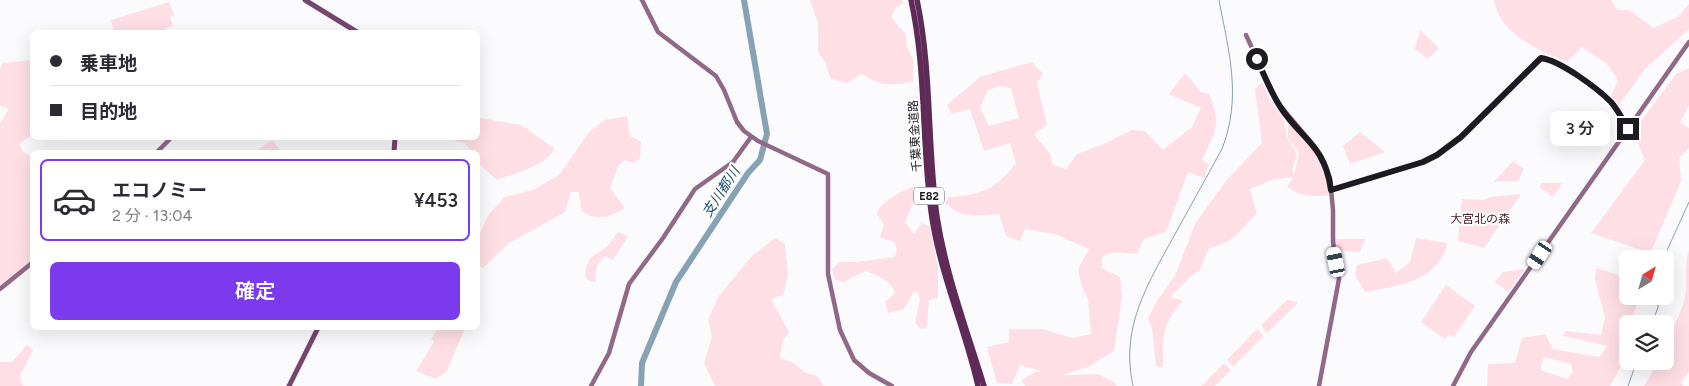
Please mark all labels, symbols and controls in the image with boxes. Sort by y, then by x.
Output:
route start [1246,48,1268,70]
text: 乗車地 [80,52,137,75]
text: 目的地 [80,100,137,123]
street label: 千葉東金道路 [906,100,924,172]
callout: 3 分 [1550,112,1610,146]
route end [1617,118,1639,140]
text: 3 分 [1566,119,1594,138]
water label: 支川都川 [699,162,744,220]
icon: car [52,178,97,223]
text: エコノミー [112,179,207,202]
road number: E82 [914,188,944,205]
text: ¥453 [414,189,458,212]
text: 2 分 · 13:04 [112,206,192,225]
park label: 大宮北の森 [1450,212,1510,226]
car [1525,238,1554,272]
car [1325,246,1346,278]
north arrow [1619,250,1674,305]
map controls [1619,250,1674,370]
button: 確定 [50,262,460,320]
button: layers [1619,315,1674,370]

